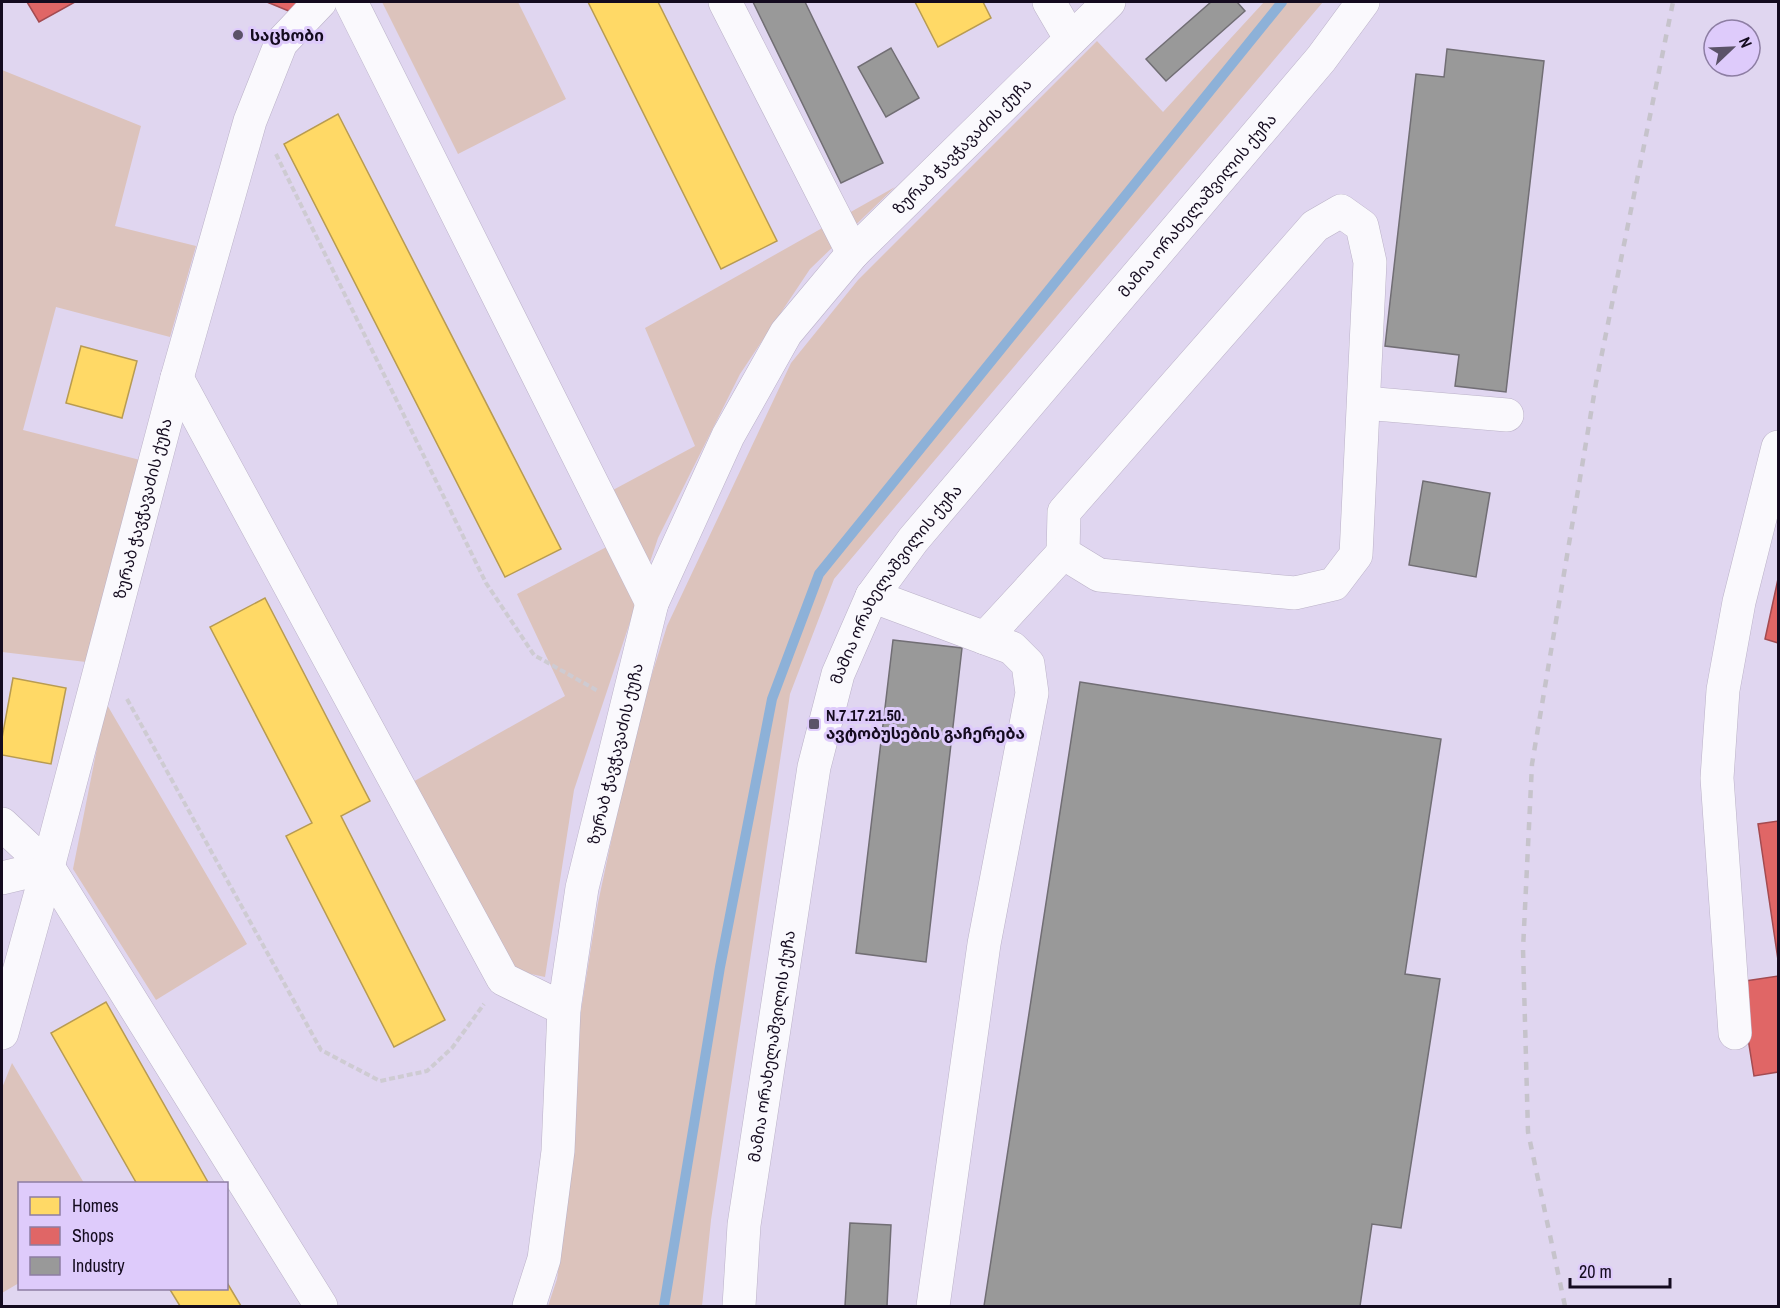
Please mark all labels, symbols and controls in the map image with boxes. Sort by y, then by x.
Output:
north arrow [1702,18,1762,78]
place label: საცხობი [250,24,324,46]
marker: საცხობი [231,28,245,42]
text: N [1734,33,1758,51]
street label: ზურაბ ჭავჭავაძის ქუჩა [888,73,1036,219]
street label: მამია ორახელაშვილის ქუჩა [1113,109,1281,302]
street label: ზურაბ ჭავჭავაძის ქუჩა [108,416,177,601]
street label: მამია ორახელაშვილის ქუჩა [825,479,967,686]
street label: ზურაბ ჭავჭავაძის ქუჩა [582,661,648,847]
place label: N.7.17.21.50. ავტობუსების გაჩერება [826,704,1025,744]
marker: N.7.17.21.50. ავტობუსების გაჩერება [807,717,821,731]
street label: მამია ორახელაშვილის ქუჩა [743,929,800,1164]
legend [18,1182,228,1290]
text: Homes [72,1193,119,1218]
text: Shops [72,1223,114,1248]
scale bar [1570,1251,1670,1289]
text: Industry [72,1253,125,1278]
text: 20 m [1579,1259,1612,1284]

